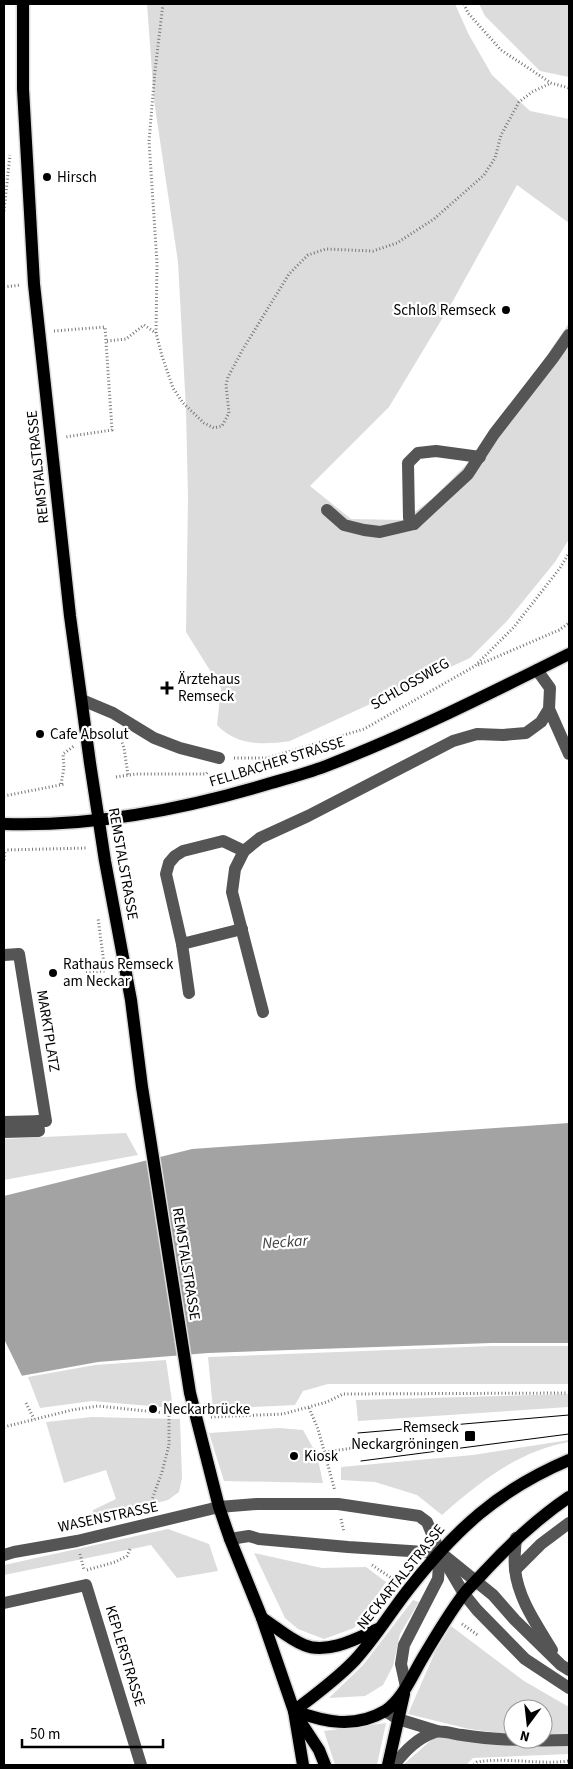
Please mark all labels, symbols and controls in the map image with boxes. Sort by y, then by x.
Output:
place label: Hirsch [57,167,97,188]
marker: Hirsch [41,171,53,183]
place label: Schloß Remseck [393,300,497,321]
marker: Schloß Remseck [500,304,512,316]
street label: REMSTALSTRASSE [22,409,54,525]
street label: SCHLOSSWEG [367,653,453,715]
place label: Ärztehaus Remseck [178,669,240,707]
marker: Ärztehaus Remseck [160,681,174,695]
place label: Cafe Absolut [50,724,129,745]
marker: Cafe Absolut [34,728,46,740]
street label: FELLBACHER STRASSE [207,731,347,793]
street label: REMSTALSTRASSE [103,806,143,922]
place label: Rathaus Remseck am Neckar [63,954,174,992]
marker: Rathaus Remseck am Neckar [47,967,59,979]
street label: MARKTPLATZ [31,989,65,1073]
street label: REMSTALSTRASSE [167,1206,205,1322]
water label: Neckar [261,1229,310,1255]
place label: Neckarbrücke [163,1399,250,1420]
marker: Neckarbrücke [147,1403,159,1415]
place label: Remseck Neckargröningen [351,1417,460,1455]
marker: Remseck Neckargröningen [463,1429,477,1443]
place label: Kiosk [304,1446,339,1467]
marker: Kiosk [288,1450,300,1462]
street label: WASENSTRASSE [56,1496,160,1538]
street label: NECKARTALSTRASSE [352,1520,450,1634]
street label: KEPLERSTRASSE [100,1603,150,1709]
north arrow [503,1699,553,1749]
scale bar [22,1716,164,1748]
text: 50 m [30,1724,60,1745]
text: N [518,1725,532,1746]

